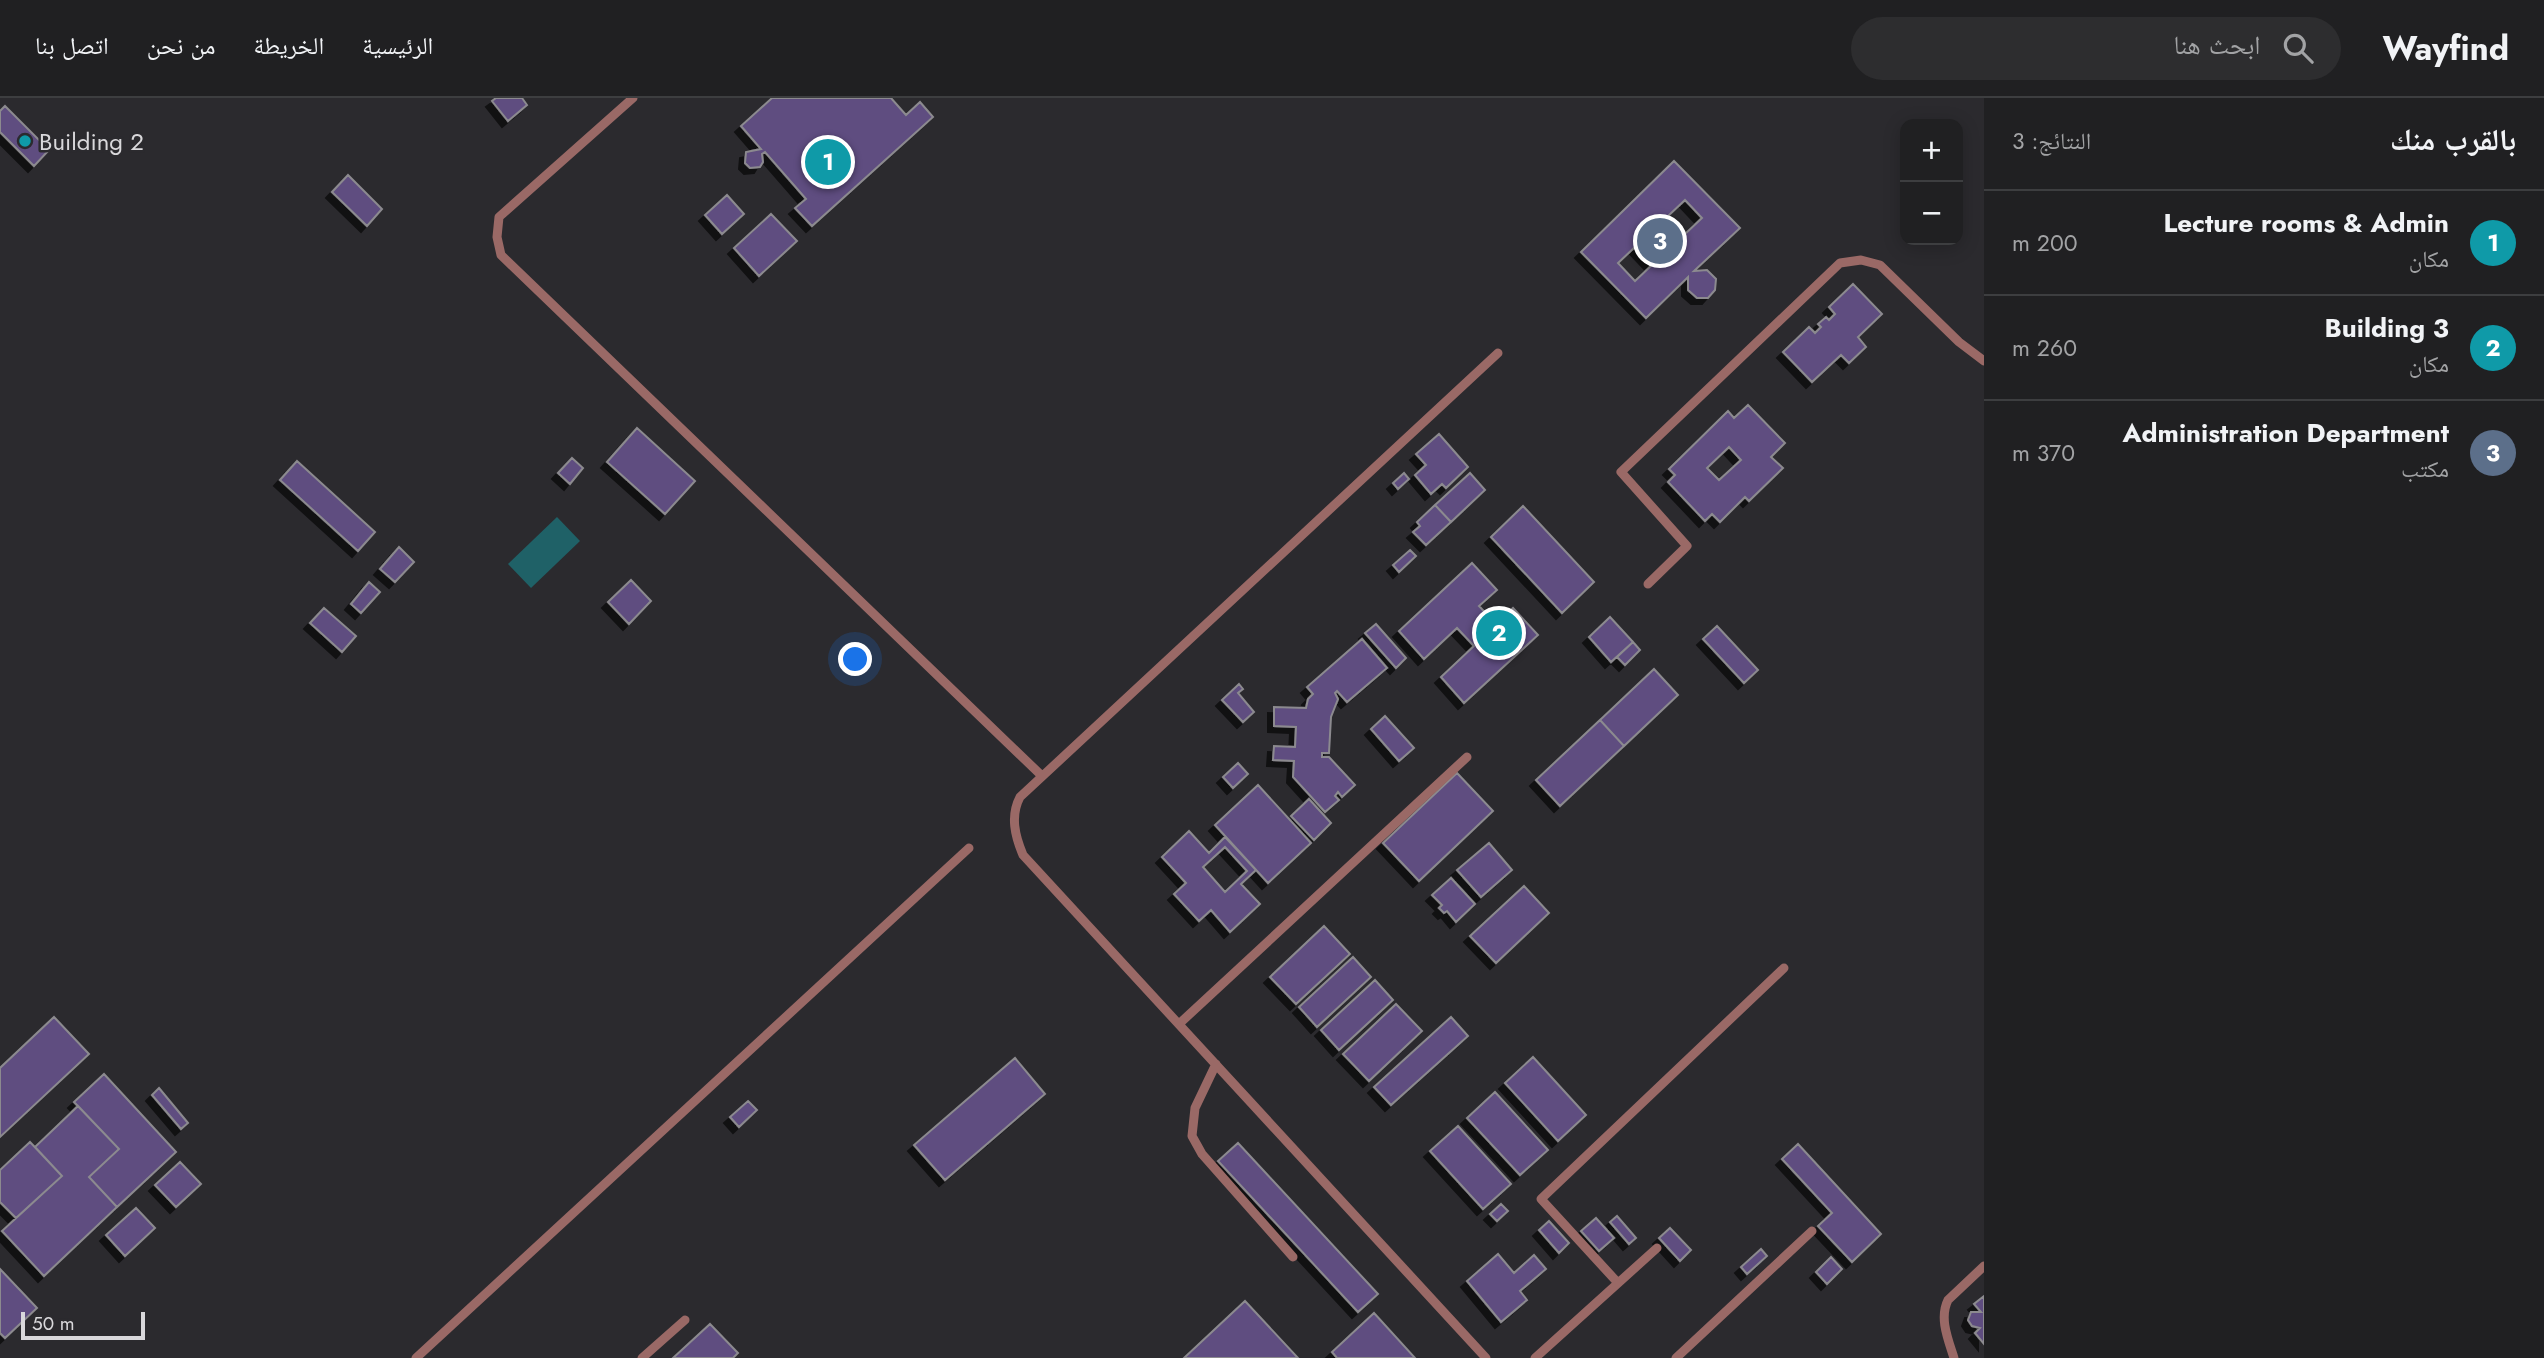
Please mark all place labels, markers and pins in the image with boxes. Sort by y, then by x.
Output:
place label: Building 2 [39,124,144,159]
marker: Building 2 [17,133,33,149]
pin: 1 [805,136,851,188]
pin: 3 [1637,215,1683,267]
pin: 2 [1476,607,1522,659]

